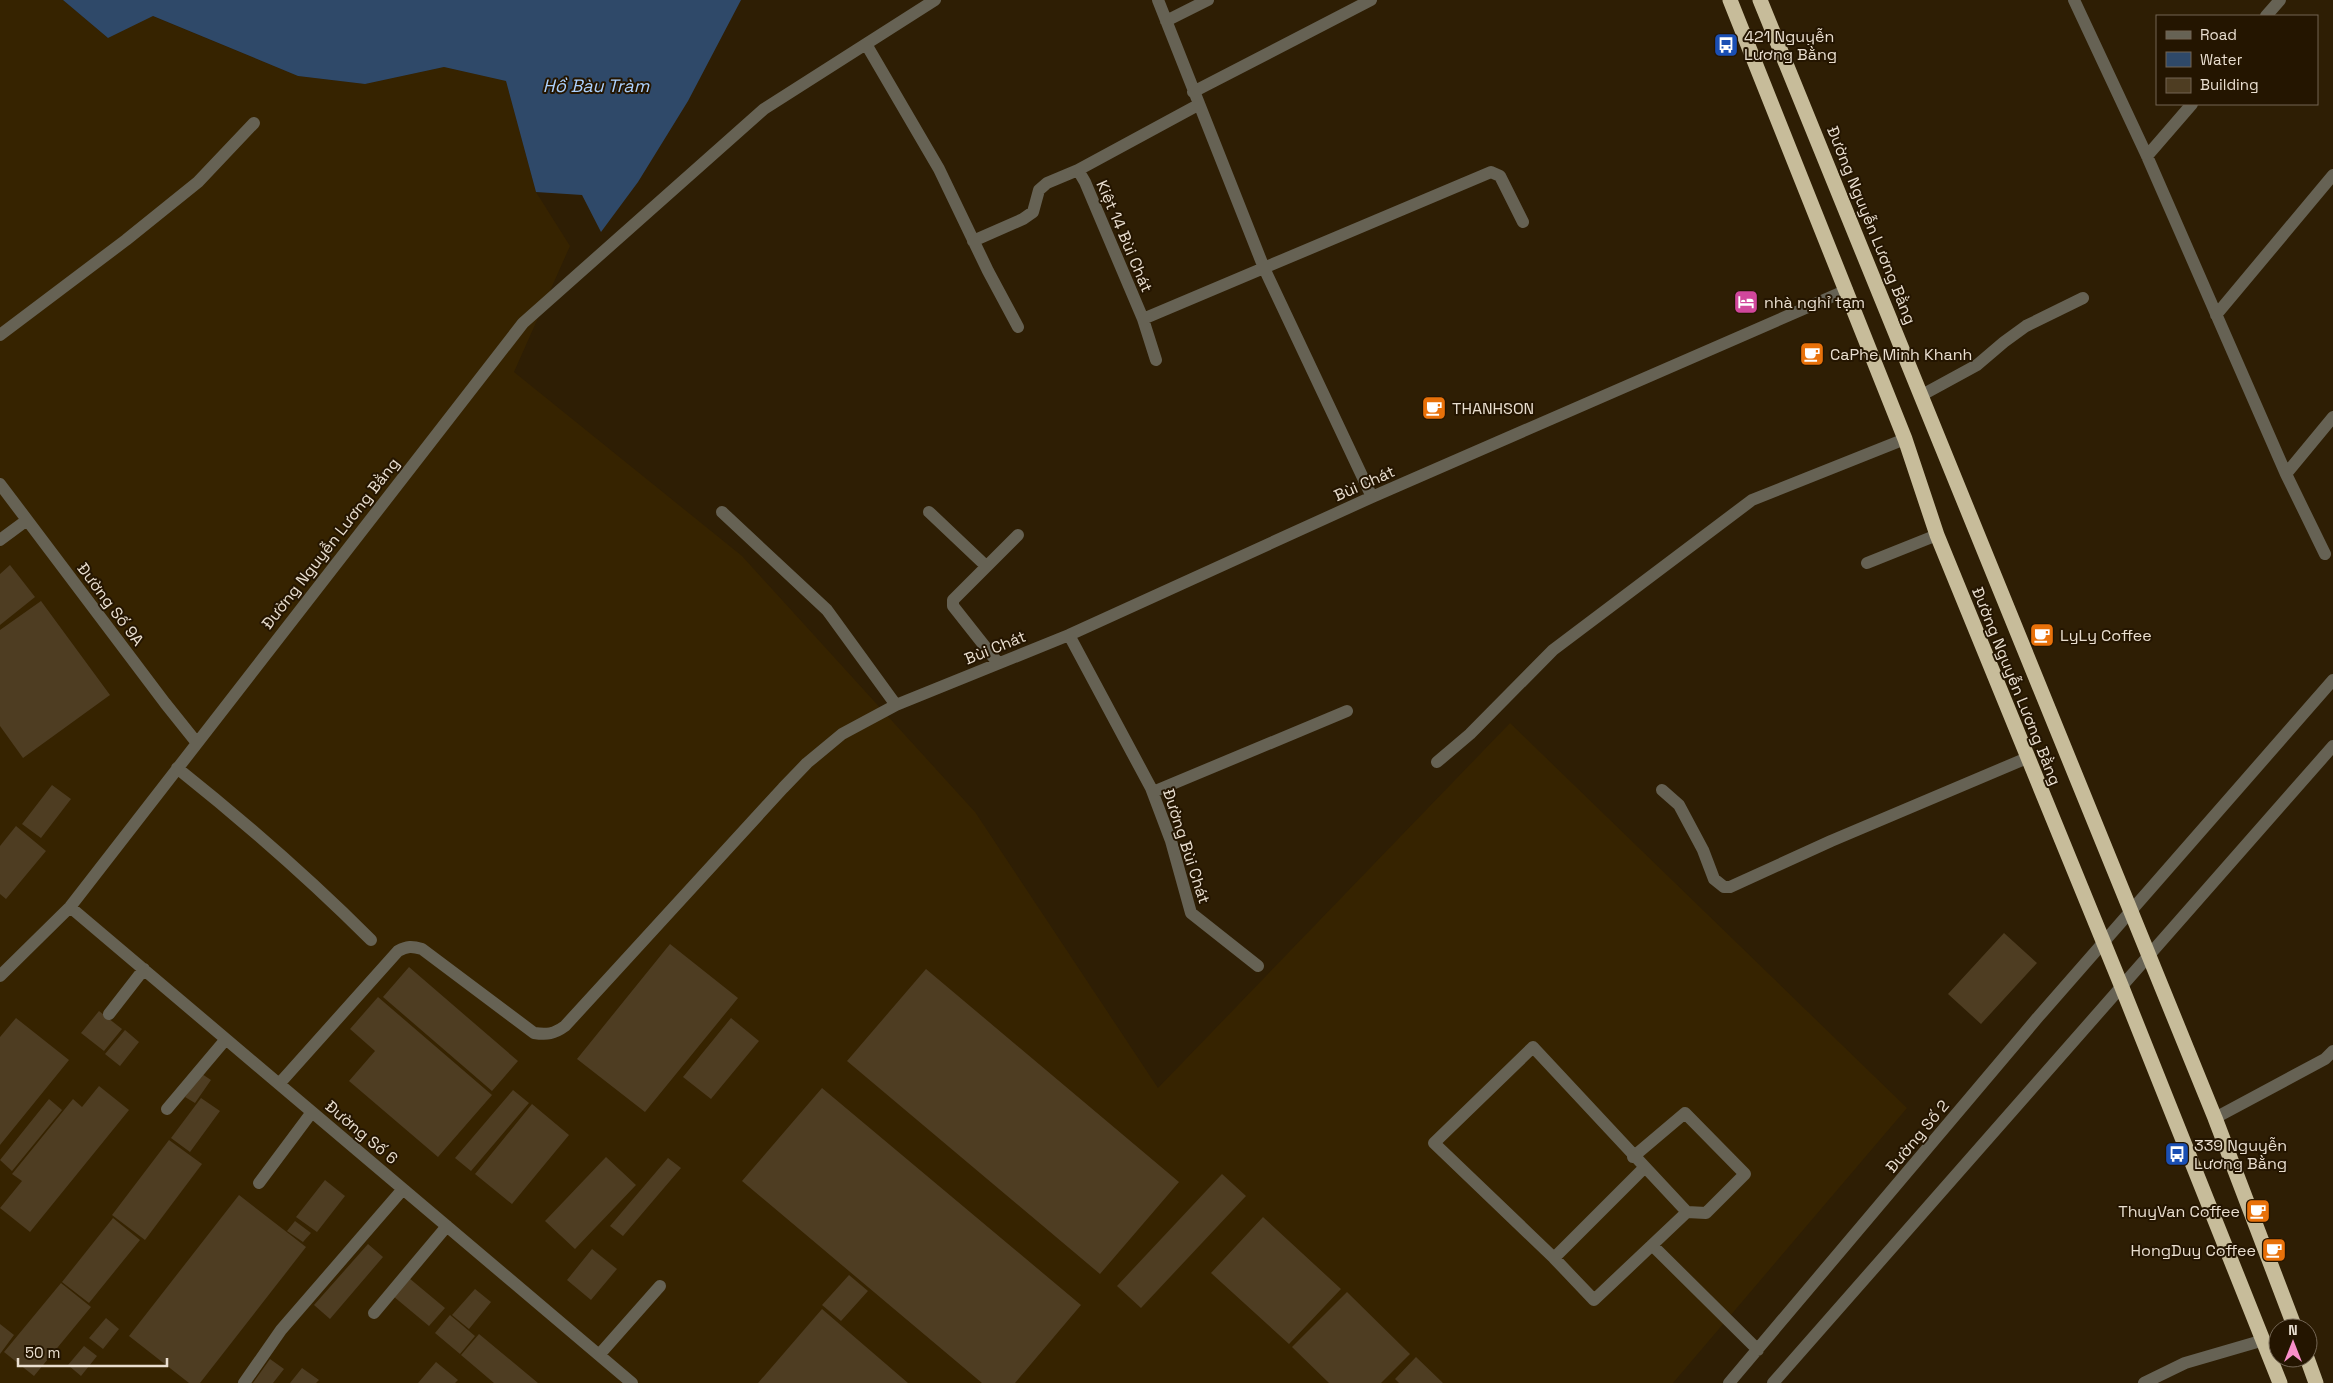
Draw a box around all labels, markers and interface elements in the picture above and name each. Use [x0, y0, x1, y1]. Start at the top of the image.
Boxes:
legend [2156, 15, 2318, 105]
text: Road [2200, 25, 2237, 44]
place label: 421 Nguyễn Lương Bằng [1744, 26, 1837, 65]
bus stop icon: 421 Nguyễn Lương Bằng [1713, 32, 1739, 58]
text: Water [2200, 50, 2243, 69]
water label: Hồ Bàu Tràm [543, 74, 650, 97]
text: Building [2200, 75, 2259, 94]
street label: Đường Nguyễn Lương Bằng [1822, 123, 1921, 327]
street label: Kiệt 14 Bùi Chát [1091, 177, 1158, 295]
hotel icon: nhà nghỉ tạm [1733, 289, 1759, 315]
place label: nhà nghỉ tạm [1764, 292, 1865, 313]
cafe icon: CaPhe Minh Khanh [1799, 341, 1825, 367]
place label: CaPhe Minh Khanh [1830, 344, 1972, 365]
cafe icon: THANHSON [1421, 395, 1447, 421]
place label: THANHSON [1452, 398, 1534, 419]
street label: Đường Nguyễn Lương Bằng [257, 453, 404, 633]
street label: Bùi Chát [1330, 461, 1398, 506]
street label: Đường Số 9A [73, 559, 149, 650]
street label: Đường Nguyễn Lương Bằng [1967, 584, 2066, 788]
cafe icon: LyLy Coffee [2029, 622, 2055, 648]
place label: LyLy Coffee [2060, 625, 2152, 646]
street label: Bùi Chát [961, 626, 1029, 669]
street label: Đường Bùi Chát [1158, 786, 1215, 906]
street label: Đường Số 6 [321, 1096, 402, 1169]
street label: Đường Số 2 [1881, 1096, 1954, 1177]
place label: 339 Nguyễn Lương Bằng [2194, 1135, 2287, 1174]
bus stop icon: 339 Nguyễn Lương Bằng [2164, 1141, 2190, 1167]
cafe icon: ThuyVan Coffee [2245, 1198, 2271, 1224]
place label: ThuyVan Coffee [2118, 1201, 2240, 1222]
cafe icon: HongDuy Coffee [2261, 1237, 2287, 1263]
place label: HongDuy Coffee [2131, 1240, 2256, 1261]
north arrow [2268, 1318, 2318, 1368]
text: N [2288, 1321, 2298, 1339]
scale bar [18, 1336, 166, 1368]
text: 50 m [25, 1343, 60, 1362]

